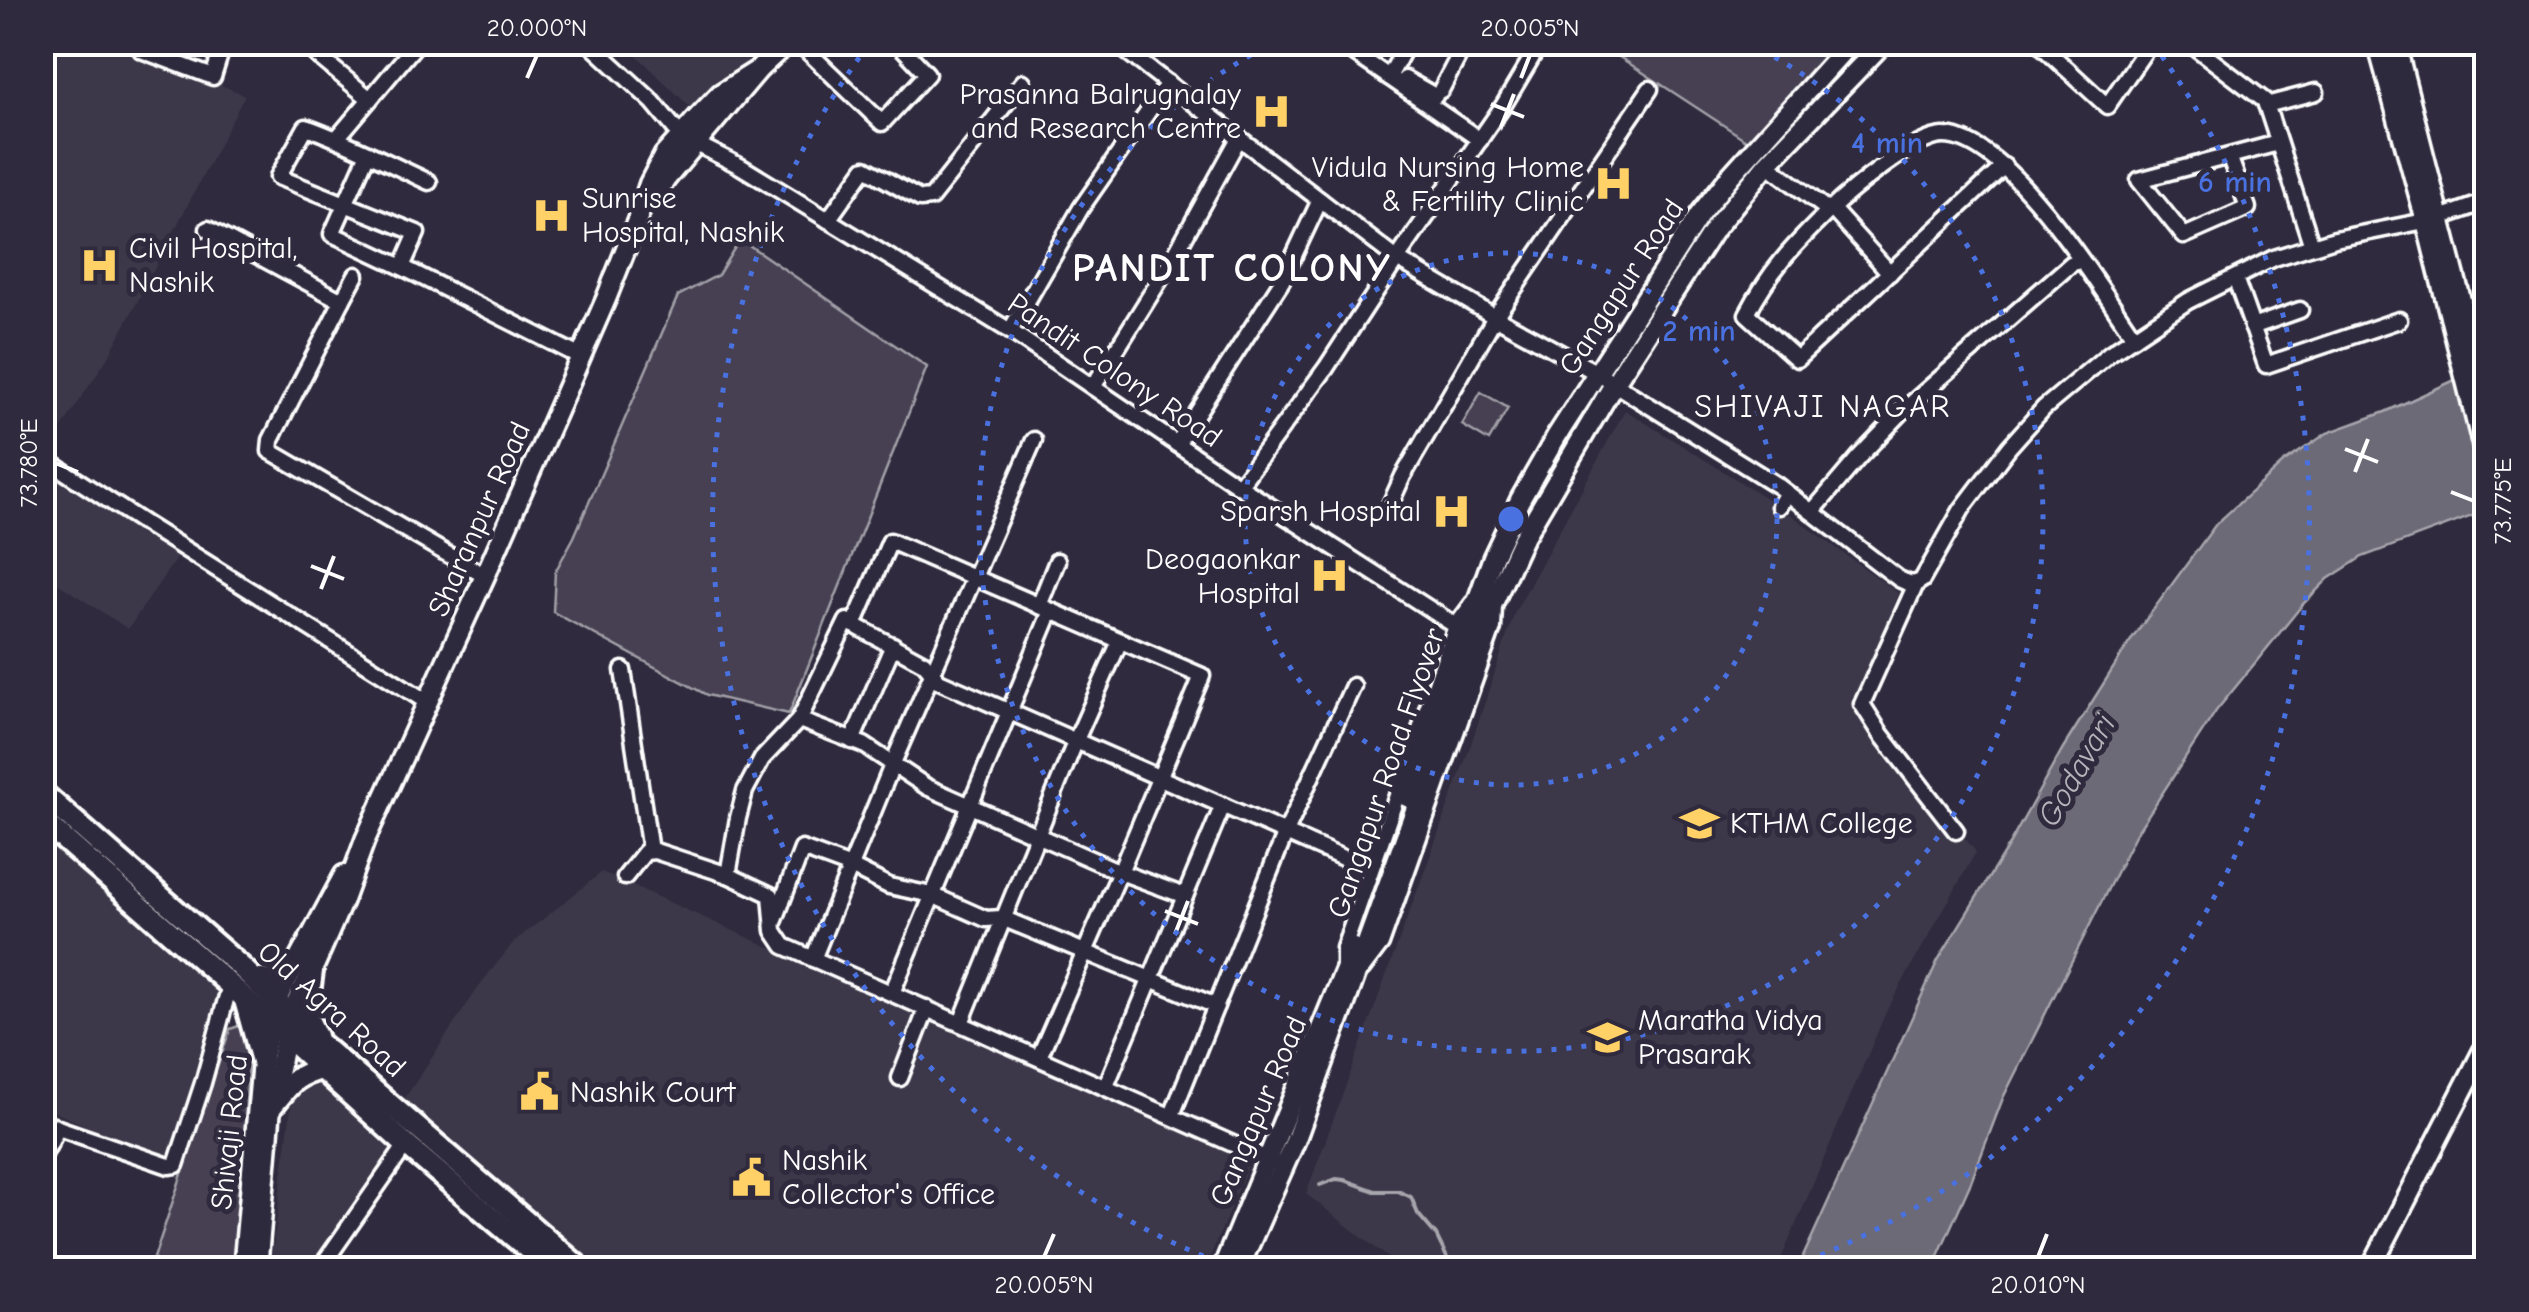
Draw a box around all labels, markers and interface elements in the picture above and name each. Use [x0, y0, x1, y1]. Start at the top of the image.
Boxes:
text: 20.000°N [487, 13, 587, 42]
text: 20.005°N [1481, 13, 1579, 42]
place label: Prasanna Balrugnalay and Research Centre [960, 77, 1242, 146]
hospital icon: Prasanna Balrugnalay and Research Centre [1250, 90, 1292, 132]
text: 4 min [1851, 126, 1923, 161]
place label: Vidula Nursing Home & Fertility Clinic [1312, 150, 1584, 219]
hospital icon: Vidula Nursing Home & Fertility Clinic [1593, 163, 1635, 205]
text: 6 min [2198, 165, 2272, 200]
place label: Sunrise Hospital, Nashik [582, 181, 785, 250]
street label: Gangapur Road [1551, 193, 1691, 382]
hospital icon: Sunrise Hospital, Nashik [531, 194, 573, 236]
place label: Civil Hospital, Nashik [129, 231, 297, 300]
hospital icon: Civil Hospital, Nashik [78, 244, 120, 286]
district label: PANDIT COLONY [1072, 245, 1392, 291]
street label: Pandit Colony Road [1001, 286, 1228, 455]
text: 2 min [1662, 314, 1736, 349]
district label: SHIVAJI NAGAR [1694, 388, 1952, 425]
street label: Sharanpur Road [421, 416, 538, 622]
text: 73.780°E [14, 418, 43, 508]
text: 73.775°E [2488, 458, 2517, 544]
hospital icon: Sparsh Hospital [1430, 490, 1472, 532]
place label: Sparsh Hospital [1220, 494, 1421, 529]
centre of rings [1493, 501, 1529, 537]
place label: Deogaonkar Hospital [1145, 542, 1300, 611]
hospital icon: Deogaonkar Hospital [1309, 555, 1351, 597]
street label: Gangapur Road Flyover [1320, 624, 1453, 923]
water label: Godavari [2030, 707, 2124, 833]
school or university icon: KTHM College [1679, 802, 1721, 844]
place label: KTHM College [1730, 806, 1913, 841]
street label: Old Agra Road [251, 934, 413, 1085]
place label: Maratha Vidya Prasarak [1638, 1003, 1823, 1072]
street label: Gangapur Road [1203, 1011, 1314, 1211]
school or university icon: Maratha Vidya Prasarak [1587, 1016, 1629, 1058]
street label: Shivaji Road [204, 1053, 255, 1211]
public building icon: Nashik Court [519, 1071, 561, 1113]
place label: Nashik Court [570, 1075, 737, 1110]
place label: Nashik Collector's Office [782, 1143, 995, 1212]
public building icon: Nashik Collector's Office [731, 1156, 773, 1198]
text: 20.005°N [995, 1270, 1093, 1299]
text: 20.010°N [1990, 1270, 2086, 1299]

